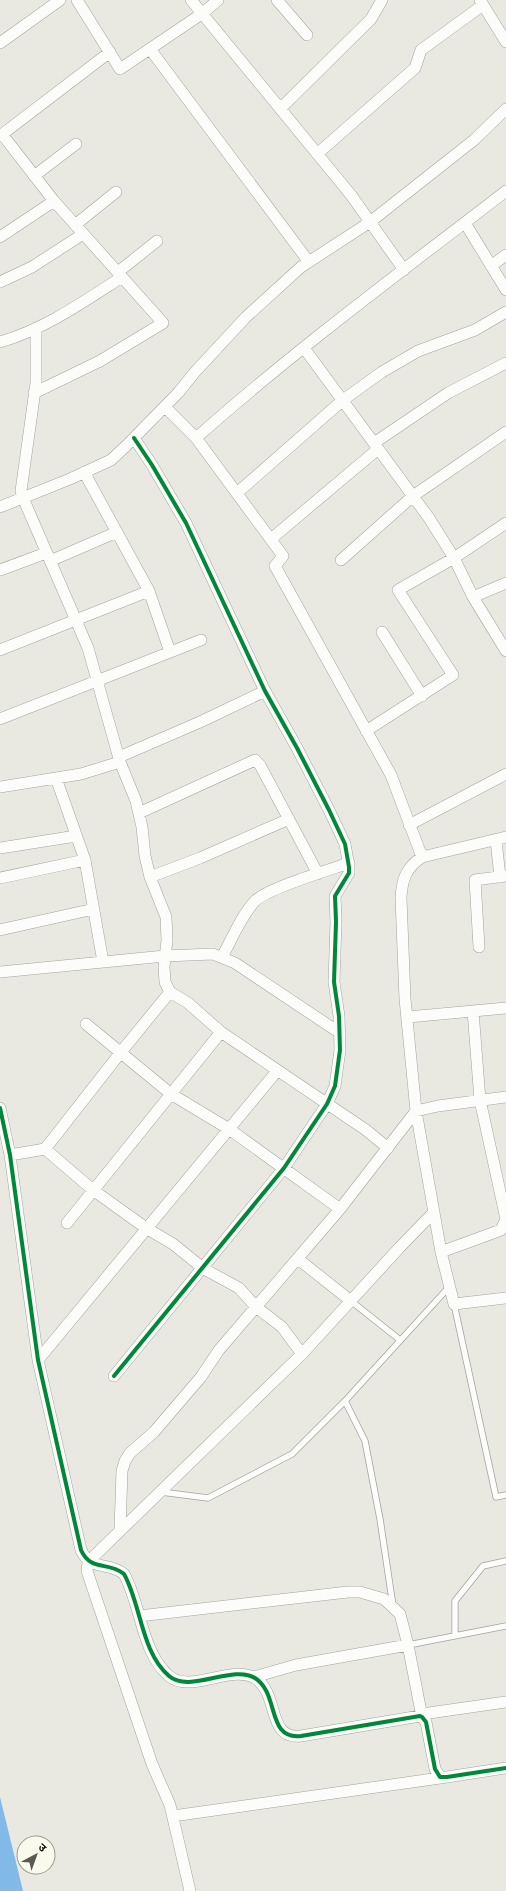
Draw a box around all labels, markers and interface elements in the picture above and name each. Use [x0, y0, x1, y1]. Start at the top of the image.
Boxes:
north arrow [16, 1835, 56, 1875]
text: उ [36, 1841, 49, 1855]

